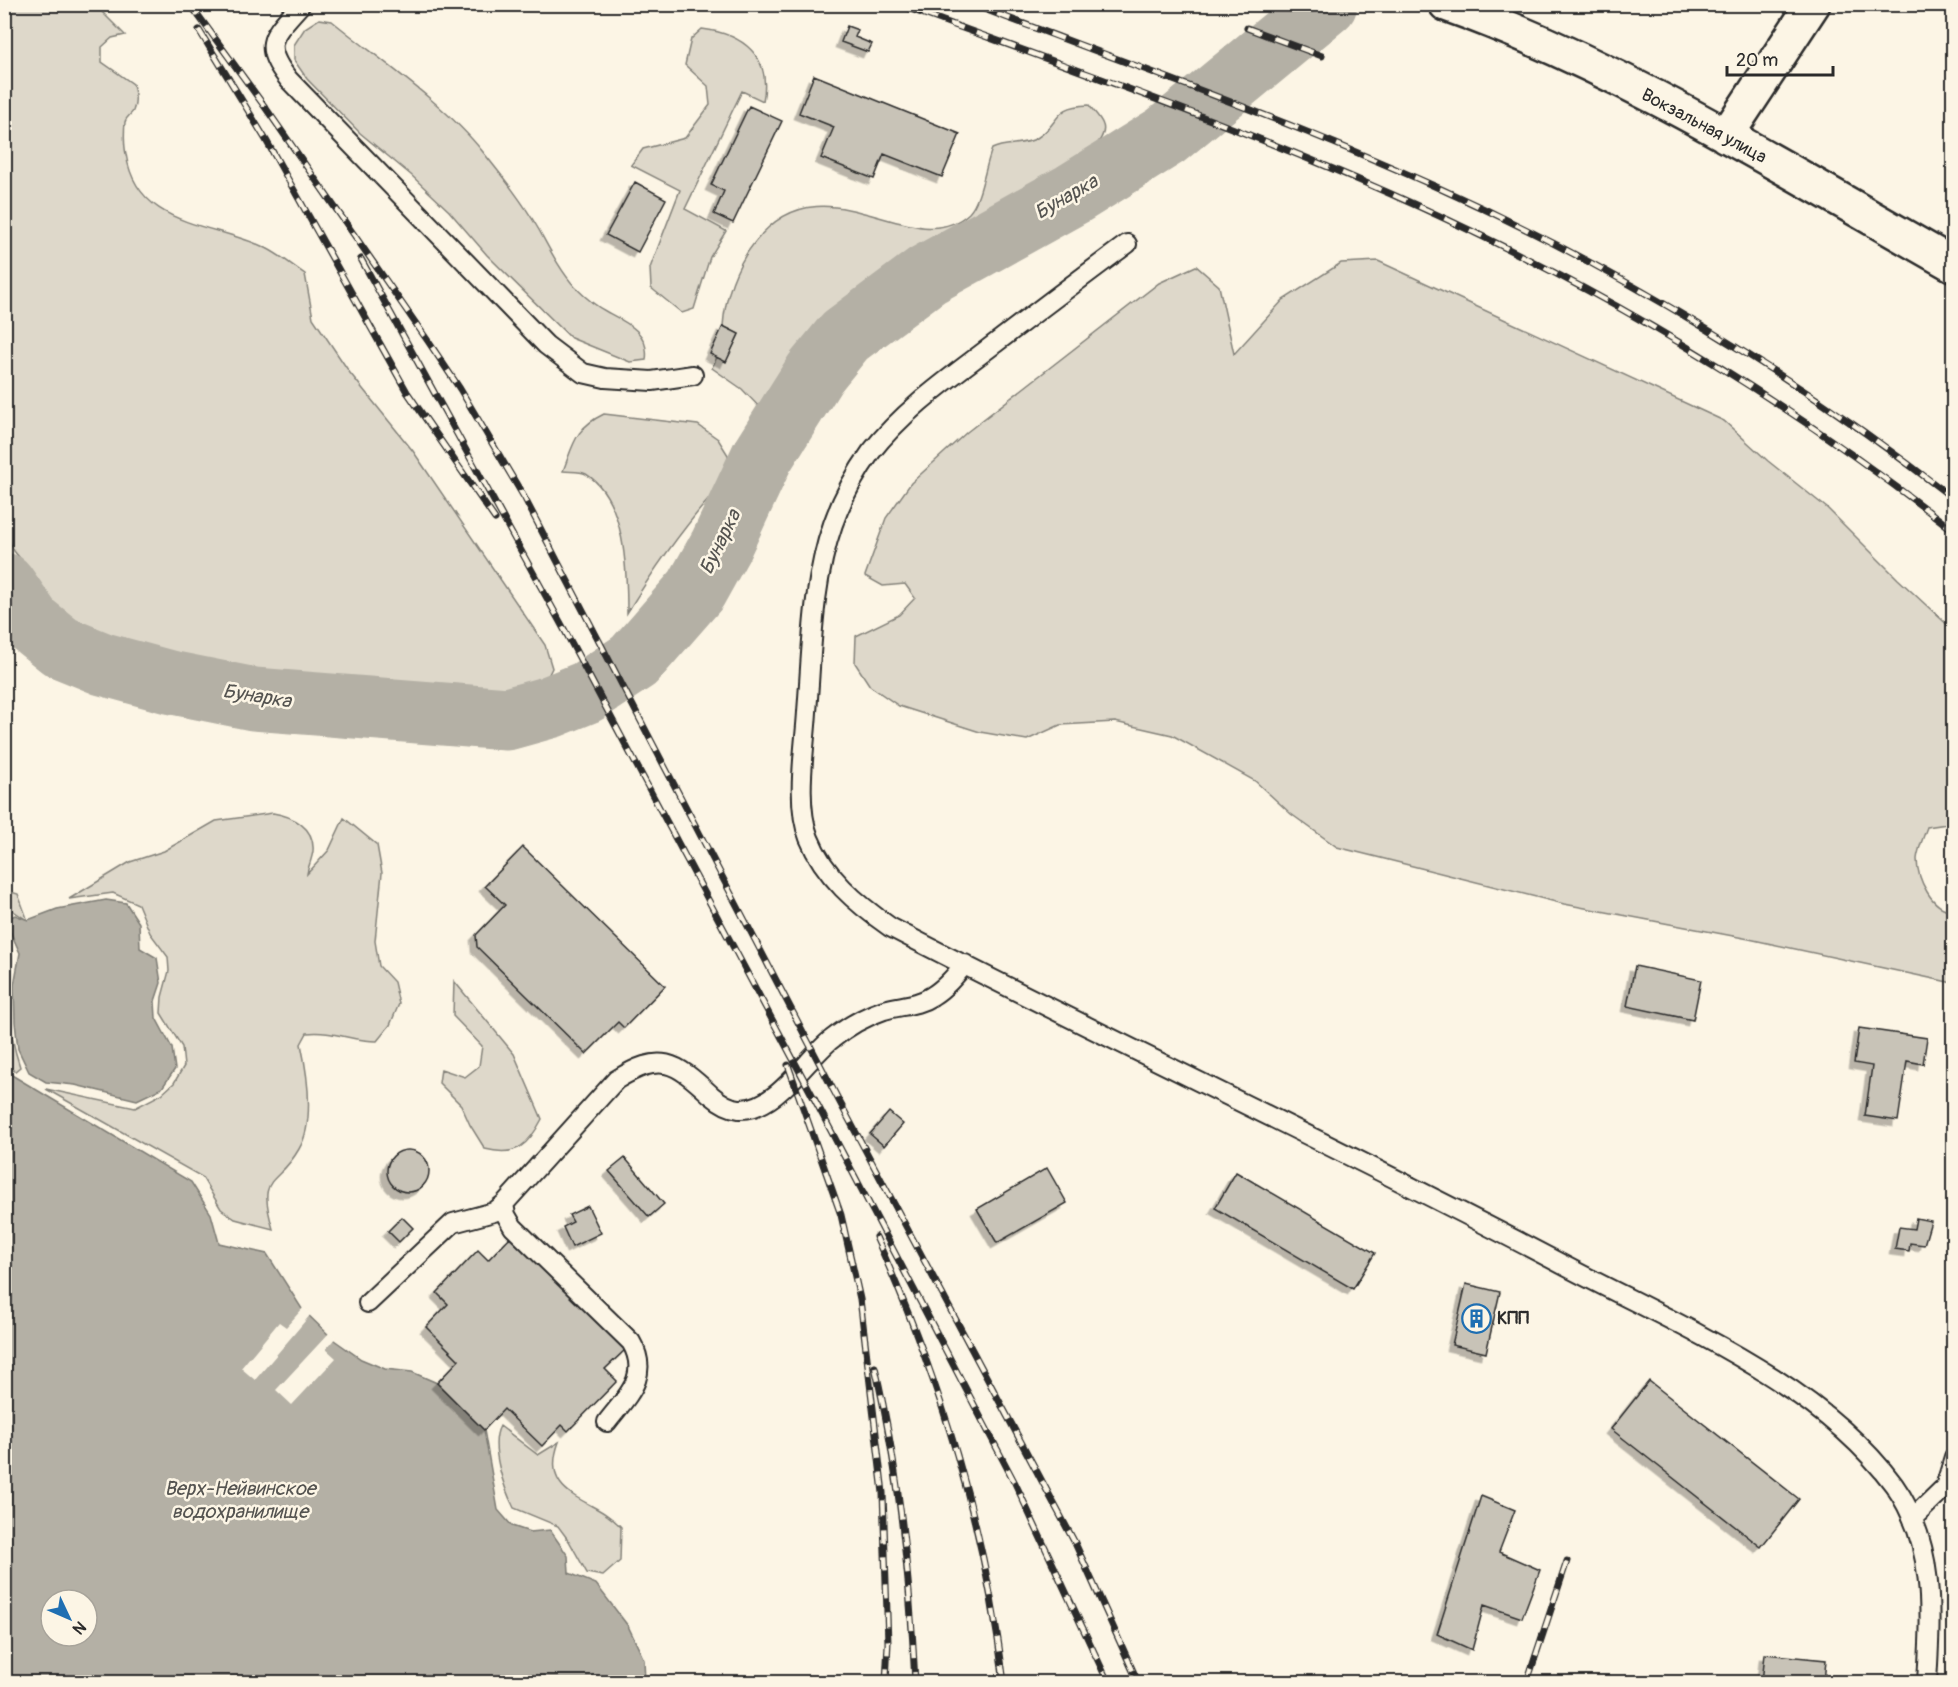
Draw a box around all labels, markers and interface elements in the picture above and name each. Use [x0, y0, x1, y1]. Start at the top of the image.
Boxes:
scale bar [1727, 39, 1834, 77]
text: 20 m [1736, 49, 1778, 72]
street label: Вокзальная улица [1637, 83, 1771, 169]
water label: Бунарка [1030, 168, 1104, 225]
water label: Бунарка [694, 504, 747, 578]
water label: Бунарка [221, 678, 295, 714]
building icon: КПП [1460, 1302, 1492, 1334]
place label: КПП [1497, 1307, 1529, 1330]
water label: Верх-Нейвинское водохранилище [164, 1476, 318, 1524]
north arrow [39, 1588, 99, 1648]
text: N [68, 1617, 90, 1639]

